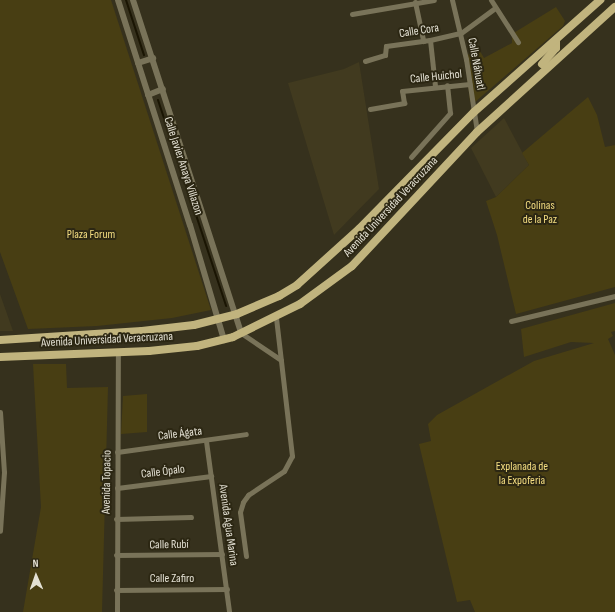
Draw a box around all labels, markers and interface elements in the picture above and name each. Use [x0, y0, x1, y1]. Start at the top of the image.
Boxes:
street label: Calle Cora [398, 21, 440, 41]
street label: Calle Náhuatl [464, 37, 488, 91]
street label: Calle Huichol [409, 67, 463, 87]
street label: Calle Javier Anaya Villazon [160, 115, 206, 217]
street label: Avenida Universidad Veracruzana [341, 154, 441, 260]
park label: Colinas de la Paz [523, 199, 557, 227]
park label: Plaza Forum [67, 228, 115, 242]
street label: Avenida Universidad Veracruzana [41, 329, 173, 351]
street label: Calle Ágata [157, 424, 203, 444]
street label: Avenida Topacio [99, 450, 115, 514]
park label: Explanada de la Expoferia [496, 460, 548, 488]
street label: Calle Ópalo [140, 462, 186, 482]
street label: Avenida Agua Marina [215, 483, 241, 567]
street label: Calle Rubí [149, 537, 189, 553]
north arrow [16, 556, 56, 596]
text: N [32, 557, 39, 570]
street label: Calle Zafiro [150, 572, 194, 586]

